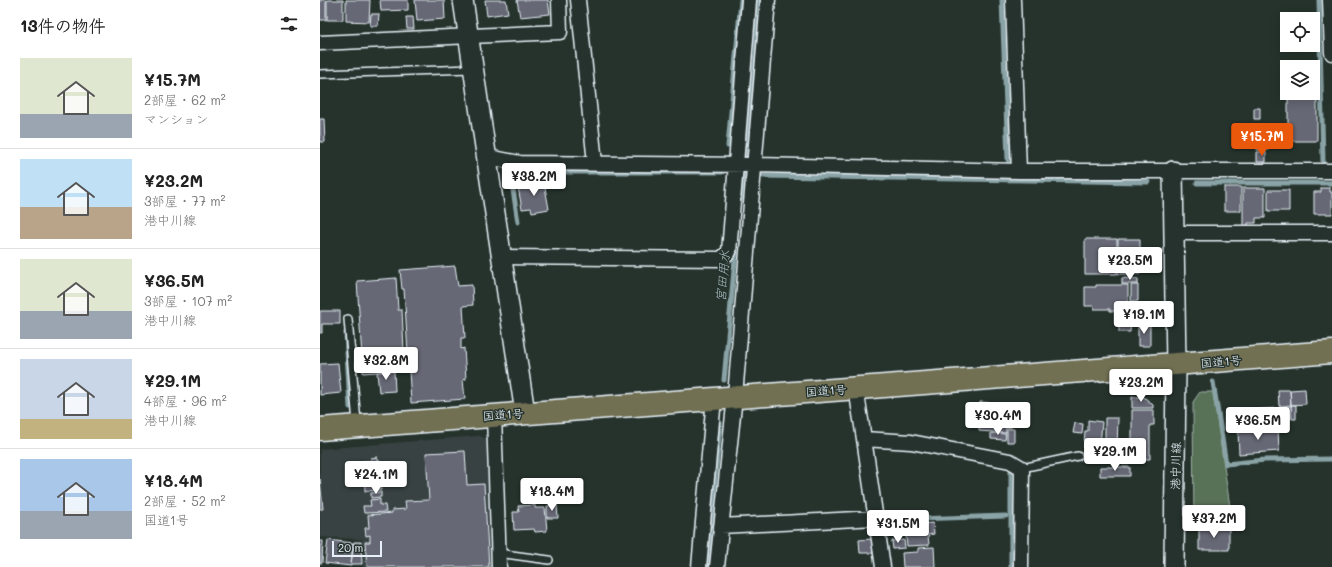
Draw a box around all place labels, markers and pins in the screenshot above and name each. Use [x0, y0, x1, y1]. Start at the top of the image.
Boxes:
pin: ¥15.7M [1229, 123, 1295, 157]
pin: ¥38.2M [501, 163, 567, 197]
pin: ¥23.5M [1097, 247, 1163, 281]
pin: ¥19.1M [1111, 301, 1177, 335]
pin: ¥32.8M [353, 347, 419, 381]
pin: ¥23.2M [1108, 369, 1174, 403]
pin: ¥30.4M [965, 402, 1031, 436]
pin: ¥36.5M [1225, 407, 1291, 441]
pin: ¥29.1M [1082, 438, 1148, 472]
pin: ¥24.1M [343, 461, 409, 495]
pin: ¥18.4M [519, 478, 585, 512]
pin: ¥37.2M [1181, 505, 1247, 539]
pin: ¥31.5M [865, 510, 931, 544]

